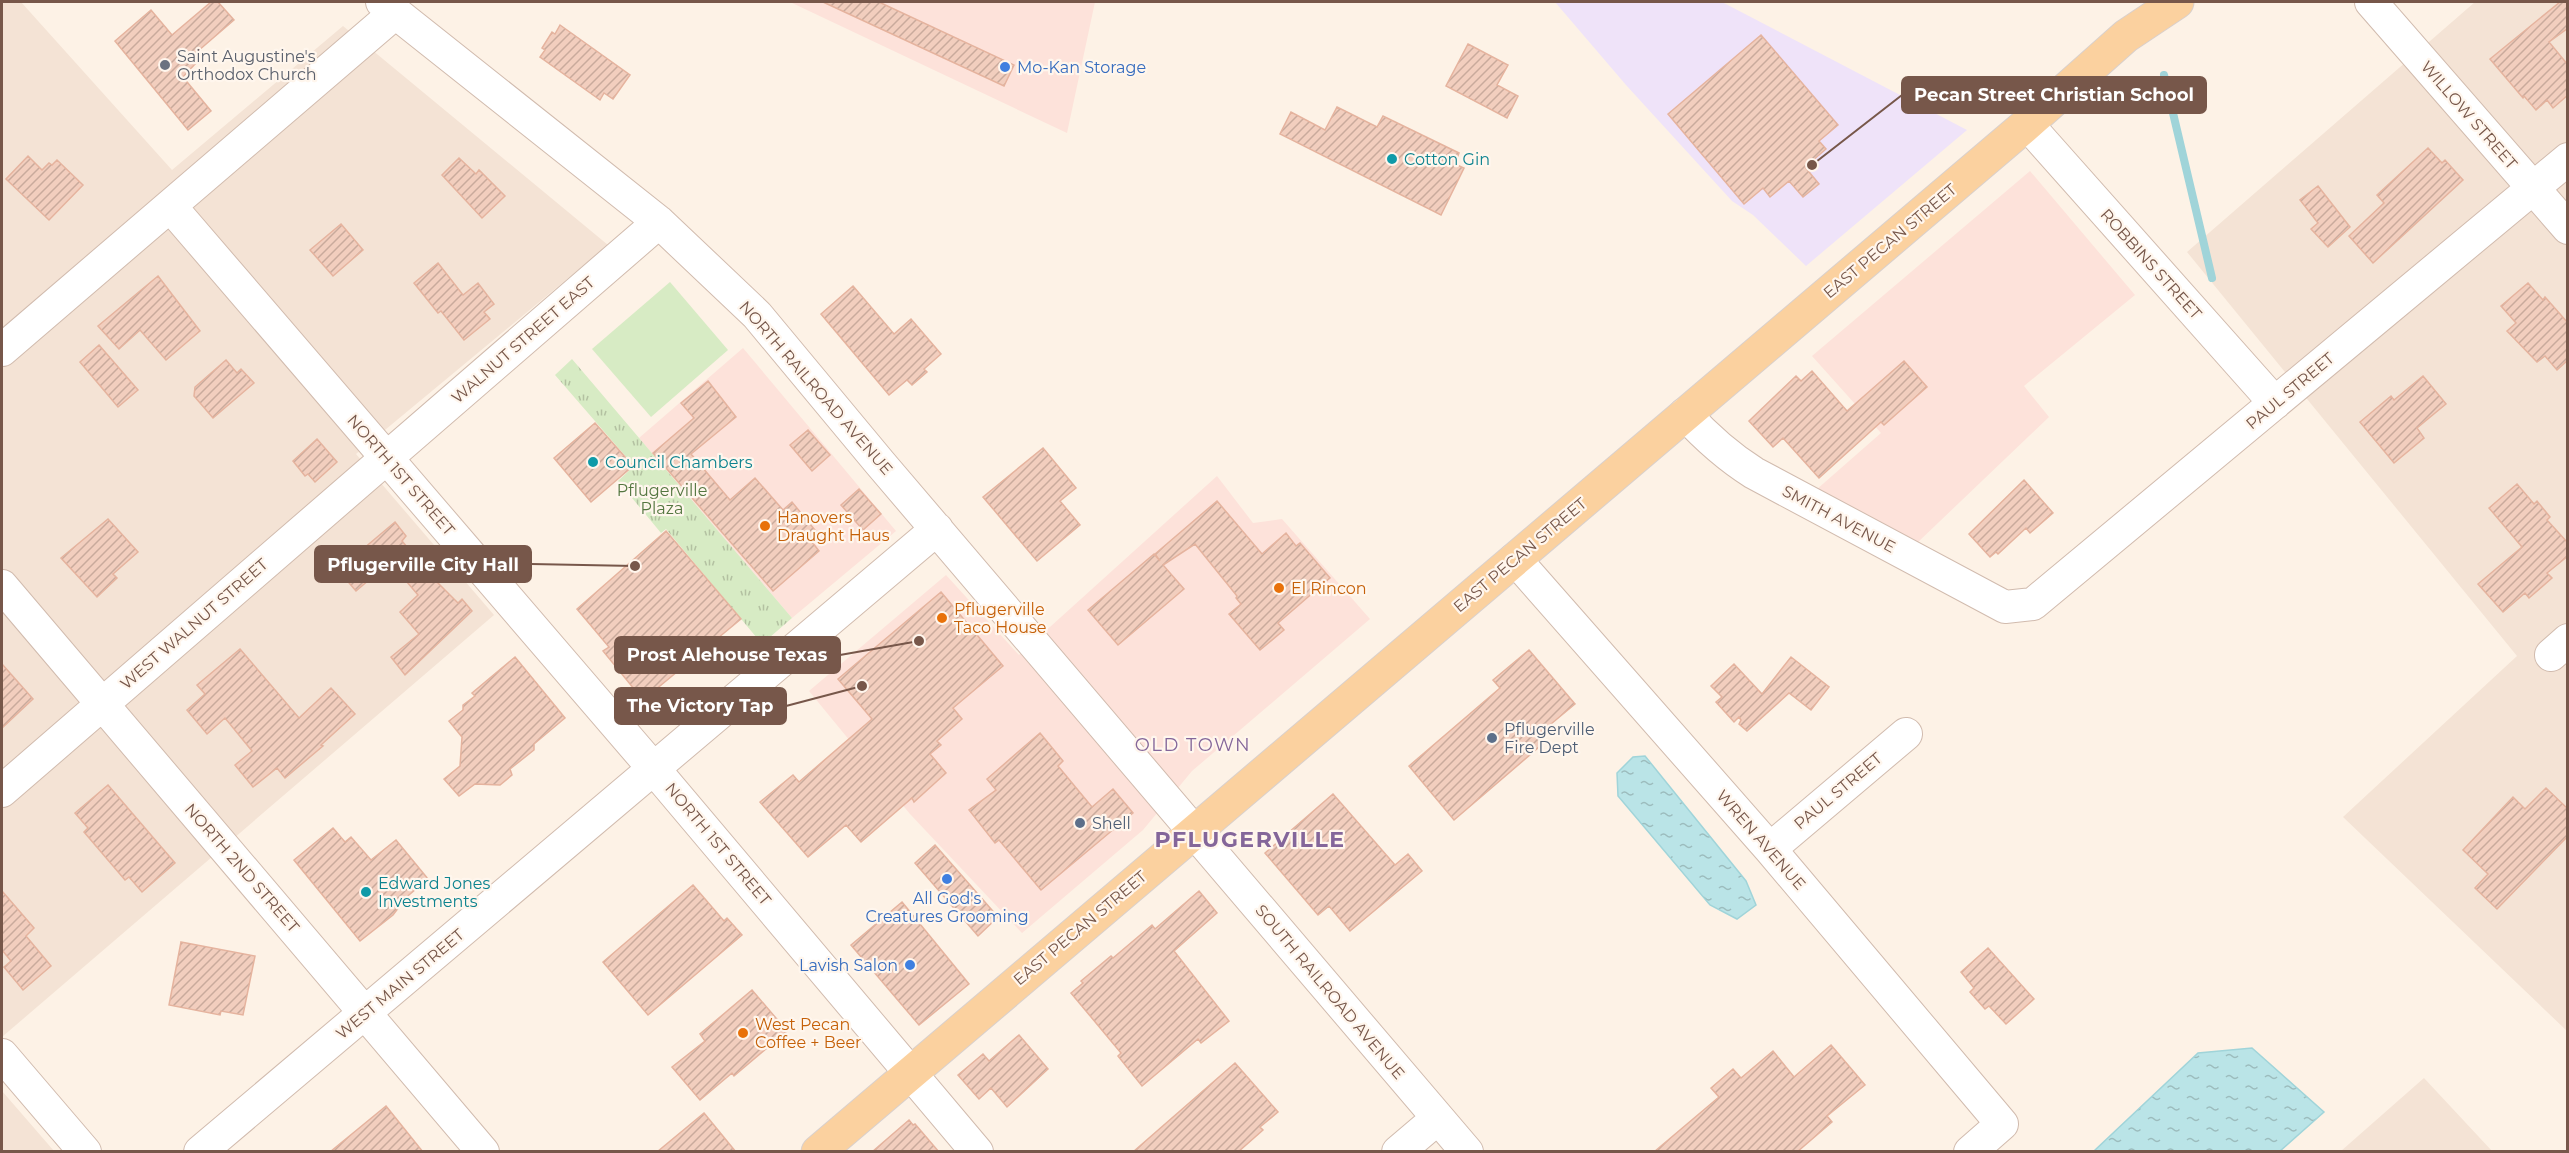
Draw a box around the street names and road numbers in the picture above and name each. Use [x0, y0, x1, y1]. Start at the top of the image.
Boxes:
street label: WILLOW STREET [2417, 57, 2522, 174]
street label: EAST PECAN STREET [1820, 179, 1961, 302]
street label: ROBBINS STREET [2096, 205, 2206, 324]
street label: WALNUT STREET EAST [448, 272, 599, 407]
street label: NORTH RAILROAD AVENUE [735, 297, 897, 479]
street label: PAUL STREET [2242, 348, 2339, 433]
street label: NORTH 1ST STREET [343, 411, 459, 540]
street label: SMITH AVENUE [1779, 481, 1899, 557]
street label: EAST PECAN STREET [1450, 493, 1591, 616]
street label: WEST WALNUT STREET [116, 554, 272, 693]
street label: PAUL STREET [1790, 748, 1887, 833]
street label: NORTH 1ST STREET [661, 779, 775, 910]
street label: WREN AVENUE [1713, 786, 1809, 894]
street label: NORTH 2ND STREET [181, 800, 304, 937]
street label: EAST PECAN STREET [1010, 866, 1151, 989]
street label: SOUTH RAILROAD AVENUE [1251, 901, 1409, 1083]
street label: WEST MAIN STREET [332, 924, 468, 1043]

